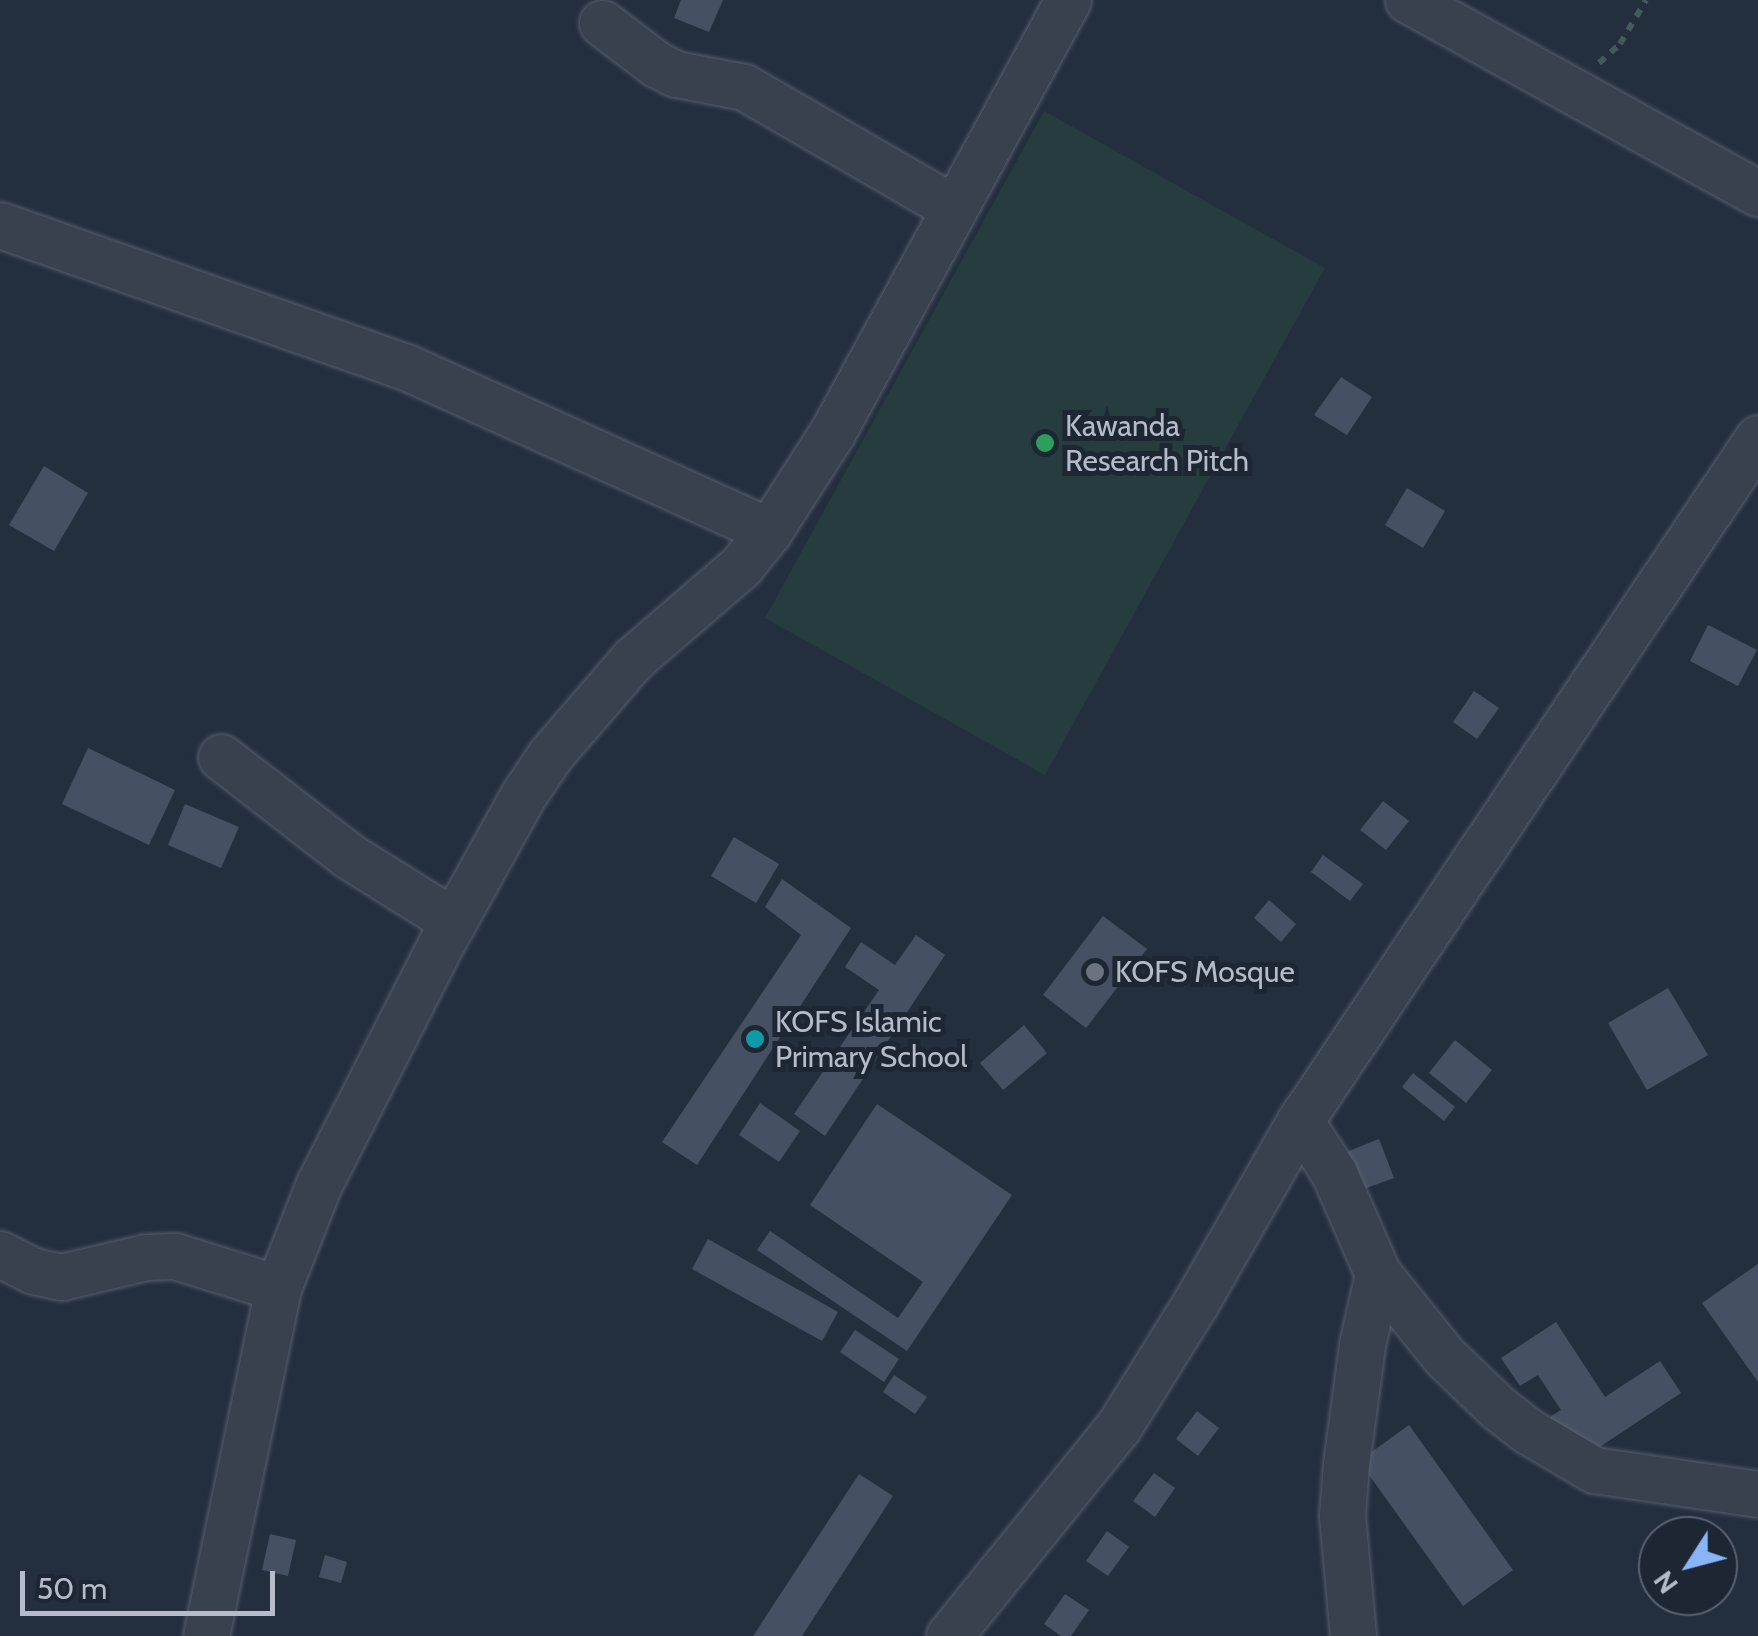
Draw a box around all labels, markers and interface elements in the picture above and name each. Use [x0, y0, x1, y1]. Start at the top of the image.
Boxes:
place label: Kawanda Research Pitch [1065, 408, 1249, 478]
marker: Kawanda Research Pitch [1034, 432, 1056, 454]
place label: KOFS Mosque [1115, 954, 1295, 990]
marker: KOFS Mosque [1084, 961, 1106, 983]
place label: KOFS Islamic Primary School [775, 1004, 967, 1074]
marker: KOFS Islamic Primary School [744, 1028, 766, 1050]
north arrow [1638, 1516, 1738, 1616]
scale bar [25, 1551, 280, 1613]
text: N [1646, 1564, 1685, 1600]
text: 50 m [37, 1570, 107, 1607]

